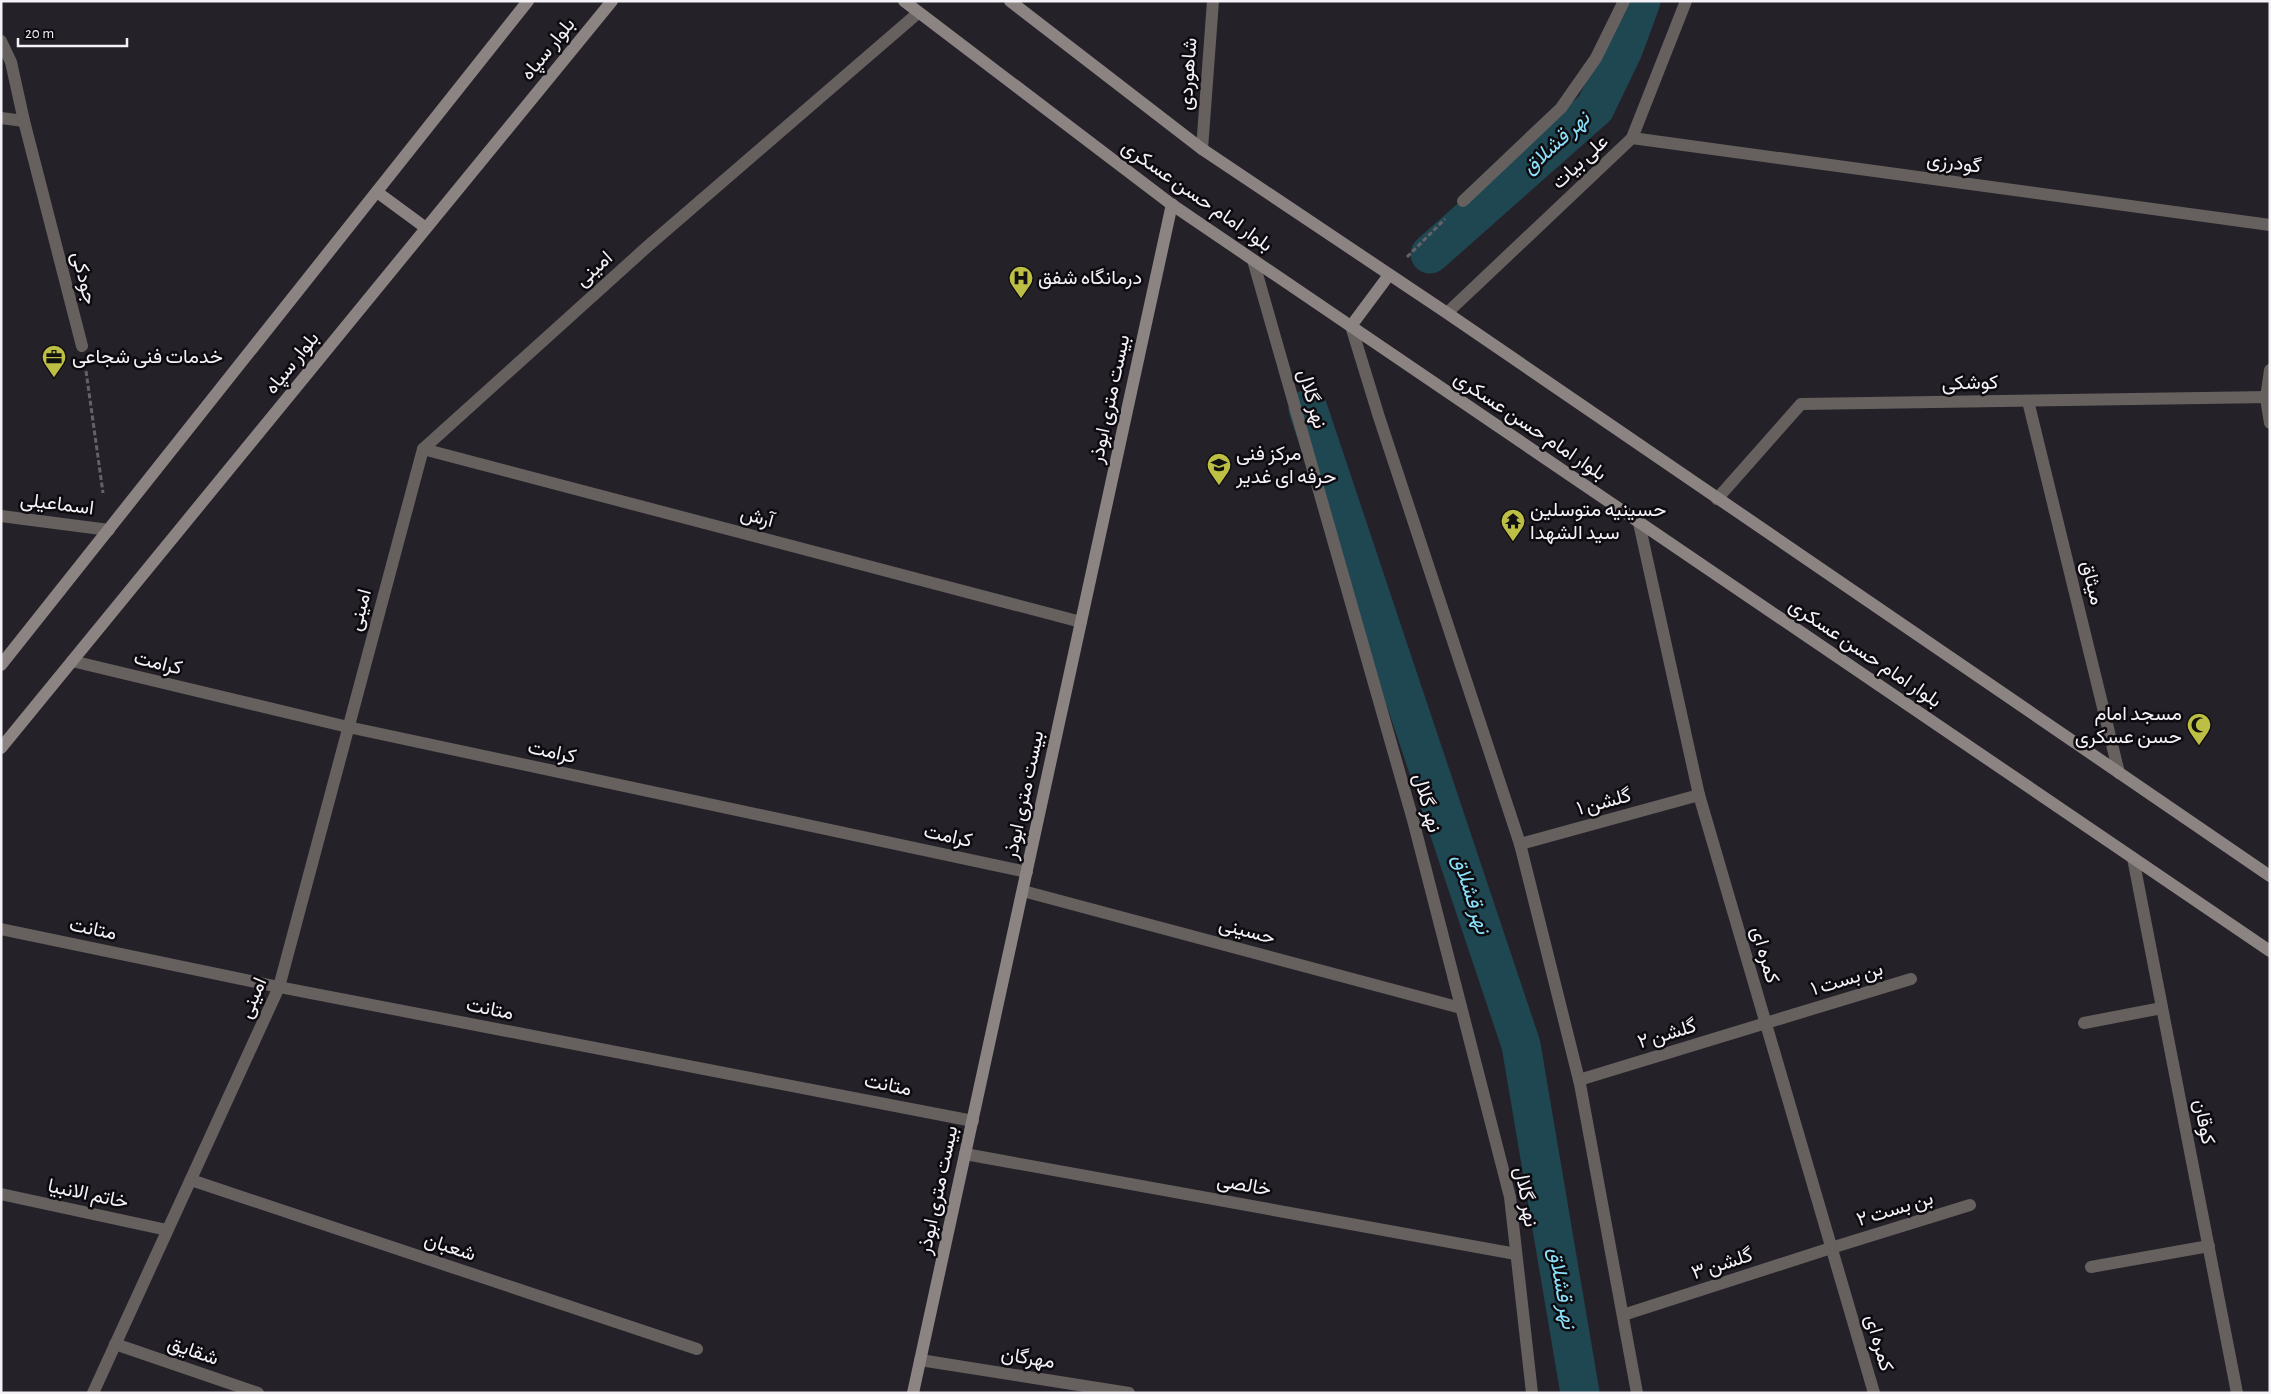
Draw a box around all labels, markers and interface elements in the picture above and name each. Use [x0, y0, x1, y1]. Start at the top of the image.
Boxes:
street label: بلوار سپاه [517, 14, 581, 86]
scale bar [18, 15, 126, 47]
text: 20 m [25, 26, 54, 41]
street label: شاهوردی [1175, 37, 1203, 111]
water label: نهر قشلاق [1518, 107, 1596, 180]
street label: علی بیات [1548, 131, 1613, 194]
street label: بلوار امام حسن عسکری [1117, 136, 1276, 257]
street label: گودرزی [1925, 149, 1983, 179]
street label: امینی [572, 247, 617, 291]
street label: جودکی [66, 250, 100, 307]
hospital icon: درمانگاه شفق [1008, 265, 1034, 299]
place label: درمانگاه شفق [1038, 268, 1142, 290]
street label: بلوار سپاه [261, 328, 325, 400]
street label: بیست متری ابوذر [1086, 333, 1135, 466]
office icon: خدمات فنی شجاعی [41, 344, 67, 378]
place label: خدمات فنی شجاعی [72, 347, 223, 368]
street label: نهر گلال [1292, 367, 1330, 431]
street label: بلوار امام حسن عسکری [1449, 368, 1610, 486]
street label: کوشکی [1941, 373, 1999, 395]
place label: مرکز فنی حرفه ای غدیر [1235, 444, 1336, 489]
school or university icon: مرکز فنی حرفه ای غدیر [1206, 452, 1232, 486]
street label: اسماعیلی [19, 490, 95, 519]
place label: حسینیه متوسلین سید الشهدا [1530, 500, 1666, 545]
street label: آرش [738, 502, 777, 533]
temple icon: حسینیه متوسلین سید الشهدا [1500, 508, 1526, 542]
street label: میثاق [2076, 559, 2107, 607]
street label: امینی [345, 587, 376, 633]
street label: بلوار امام حسن عسکری [1784, 595, 1945, 713]
street label: کرامت [131, 647, 184, 681]
place label: مسجد امام حسن عسکری [2075, 704, 2182, 749]
mosque icon: مسجد امام حسن عسکری [2186, 712, 2212, 746]
street label: بیست متری ابوذر [1000, 729, 1049, 862]
street label: کرامت [525, 737, 578, 769]
street label: نهر گلال [1408, 771, 1444, 835]
street label: گلشن ۱ [1575, 785, 1634, 820]
street label: کرامت [921, 821, 974, 853]
water label: نهر قشلاق [1446, 852, 1494, 938]
street label: متانت [68, 914, 118, 944]
street label: حسینی [1216, 914, 1277, 949]
street label: کمره ای [1745, 924, 1783, 986]
street label: بن بست ۱ [1809, 959, 1886, 1000]
street label: امینی [236, 975, 271, 1022]
street label: متانت [465, 995, 515, 1023]
street label: گلشن ۲ [1635, 1016, 1699, 1053]
street label: متانت [863, 1071, 913, 1099]
street label: کوقان [2188, 1098, 2218, 1147]
street label: بیست متری ابوذر [914, 1124, 963, 1257]
street label: نهر گلال [1509, 1166, 1541, 1229]
street label: خالصی [1215, 1170, 1273, 1201]
street label: خاتم الانبیا [45, 1176, 130, 1214]
street label: بن بست ۲ [1854, 1188, 1936, 1231]
street label: شعبان [421, 1229, 478, 1266]
street label: گلشن ۳ [1689, 1245, 1755, 1284]
water label: نهر قشلاق [1543, 1246, 1580, 1332]
street label: کمره ای [1859, 1312, 1897, 1374]
street label: شقایق [165, 1333, 221, 1370]
street label: مهرگان [999, 1344, 1056, 1374]

